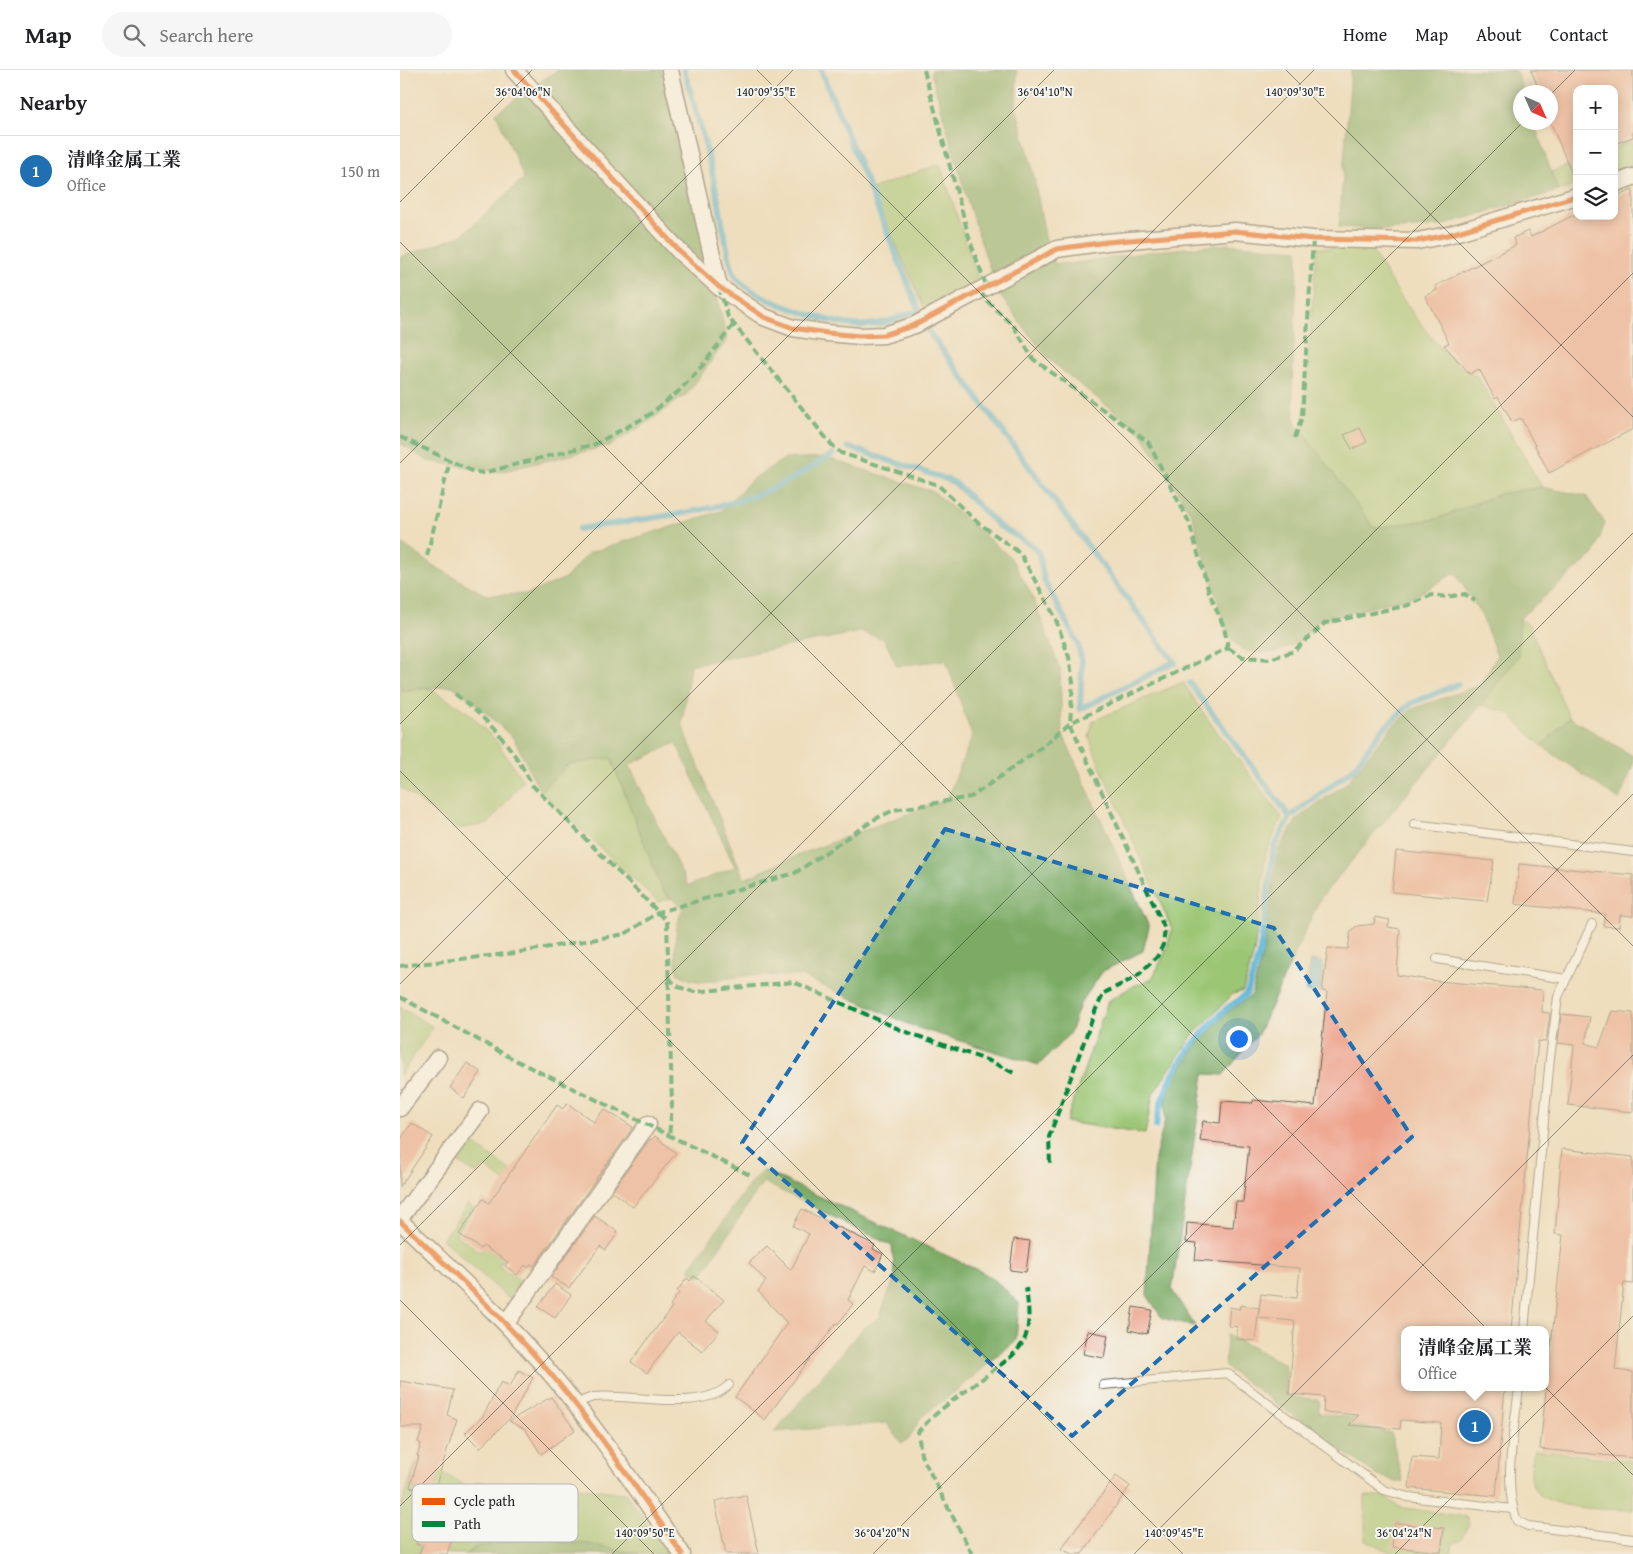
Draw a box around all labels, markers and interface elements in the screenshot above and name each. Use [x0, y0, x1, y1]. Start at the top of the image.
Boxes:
search box [102, 12, 452, 57]
text: Map [25, 17, 72, 52]
icon: search [120, 21, 148, 49]
text: Search here [160, 21, 253, 49]
text: Home [1343, 21, 1387, 48]
text: Map [1415, 21, 1448, 48]
text: About [1476, 21, 1522, 48]
text: Contact [1550, 21, 1608, 48]
text: 36°04'06"N [495, 83, 551, 100]
text: 140°09'35"E [736, 83, 796, 100]
text: 36°04'10"N [1017, 83, 1073, 100]
text: 140°09'30"E [1265, 83, 1325, 100]
north arrow [1513, 85, 1558, 130]
map controls [1573, 85, 1618, 220]
button: + [1573, 85, 1618, 130]
text: Nearby [20, 87, 87, 118]
button: − [1573, 130, 1618, 175]
text: 清峰金属工業 [67, 145, 181, 173]
text: 1 [32, 159, 40, 183]
text: 150 m [340, 159, 380, 183]
text: Office [67, 173, 106, 197]
button: layers [1573, 175, 1618, 220]
your location [1226, 1026, 1252, 1052]
popup [1401, 1326, 1549, 1391]
text: 清峰金属工業 [1418, 1333, 1532, 1361]
text: Office [1418, 1361, 1457, 1385]
pin: 1 [1459, 1407, 1491, 1445]
legend [412, 1484, 578, 1542]
text: Cycle path [454, 1491, 515, 1511]
text: Path [454, 1514, 481, 1534]
text: 140°09'50"E [615, 1524, 675, 1541]
text: 36°04'20"N [854, 1524, 910, 1541]
text: 140°09'45"E [1144, 1524, 1204, 1541]
text: 36°04'24"N [1376, 1524, 1432, 1541]

